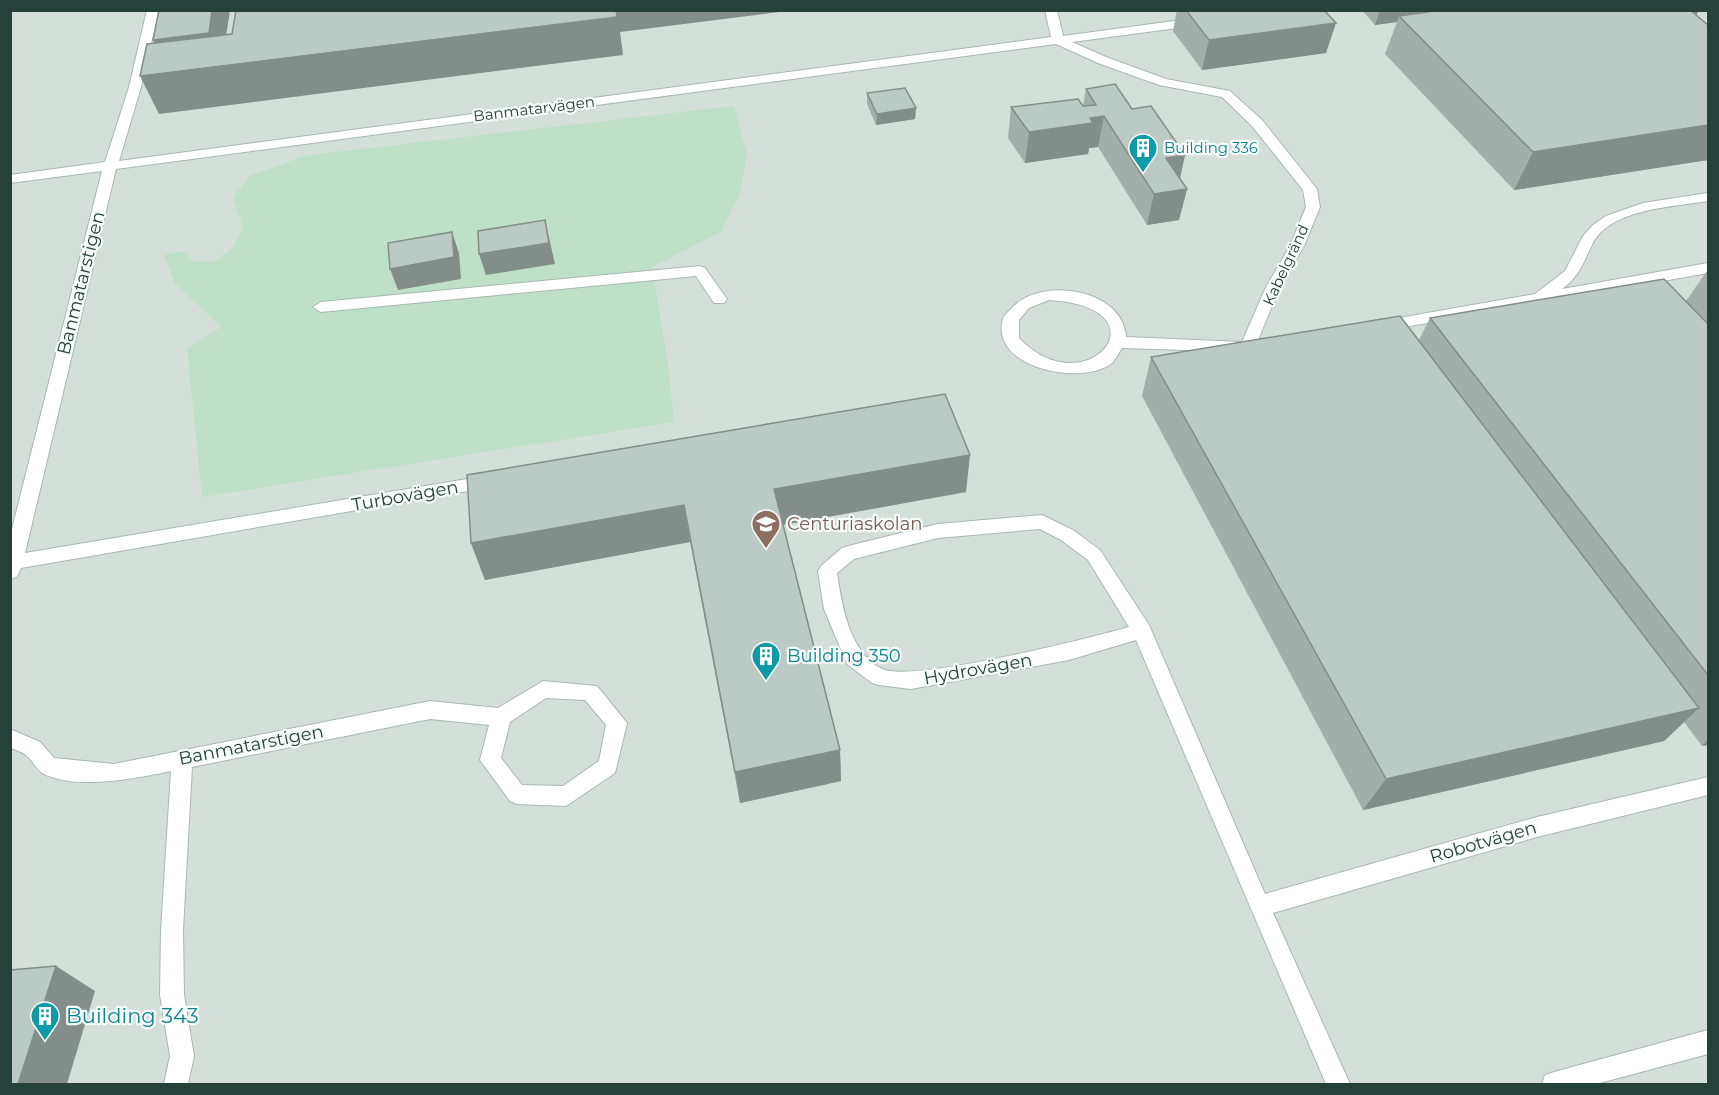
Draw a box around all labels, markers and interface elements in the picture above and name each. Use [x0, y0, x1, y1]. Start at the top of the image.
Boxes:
street label: Banmatarvägen [472, 92, 596, 125]
building icon: Building 336 [1127, 132, 1159, 174]
place label: Building 336 [1164, 138, 1258, 157]
street label: Banmatarstigen [53, 209, 109, 357]
street label: Kabelgränd [1258, 221, 1313, 308]
street label: Turbovägen [350, 476, 460, 516]
school or university icon: Centuriaskolan [750, 508, 782, 550]
place label: Centuriaskolan [787, 513, 922, 535]
building icon: Building 350 [750, 640, 782, 682]
place label: Building 350 [787, 645, 901, 667]
street label: Hydrovägen [922, 649, 1034, 689]
street label: Banmatarstigen [177, 720, 325, 770]
street label: Robotvägen [1427, 816, 1539, 868]
building icon: Building 343 [29, 1000, 61, 1042]
place label: Building 343 [66, 1003, 198, 1028]

